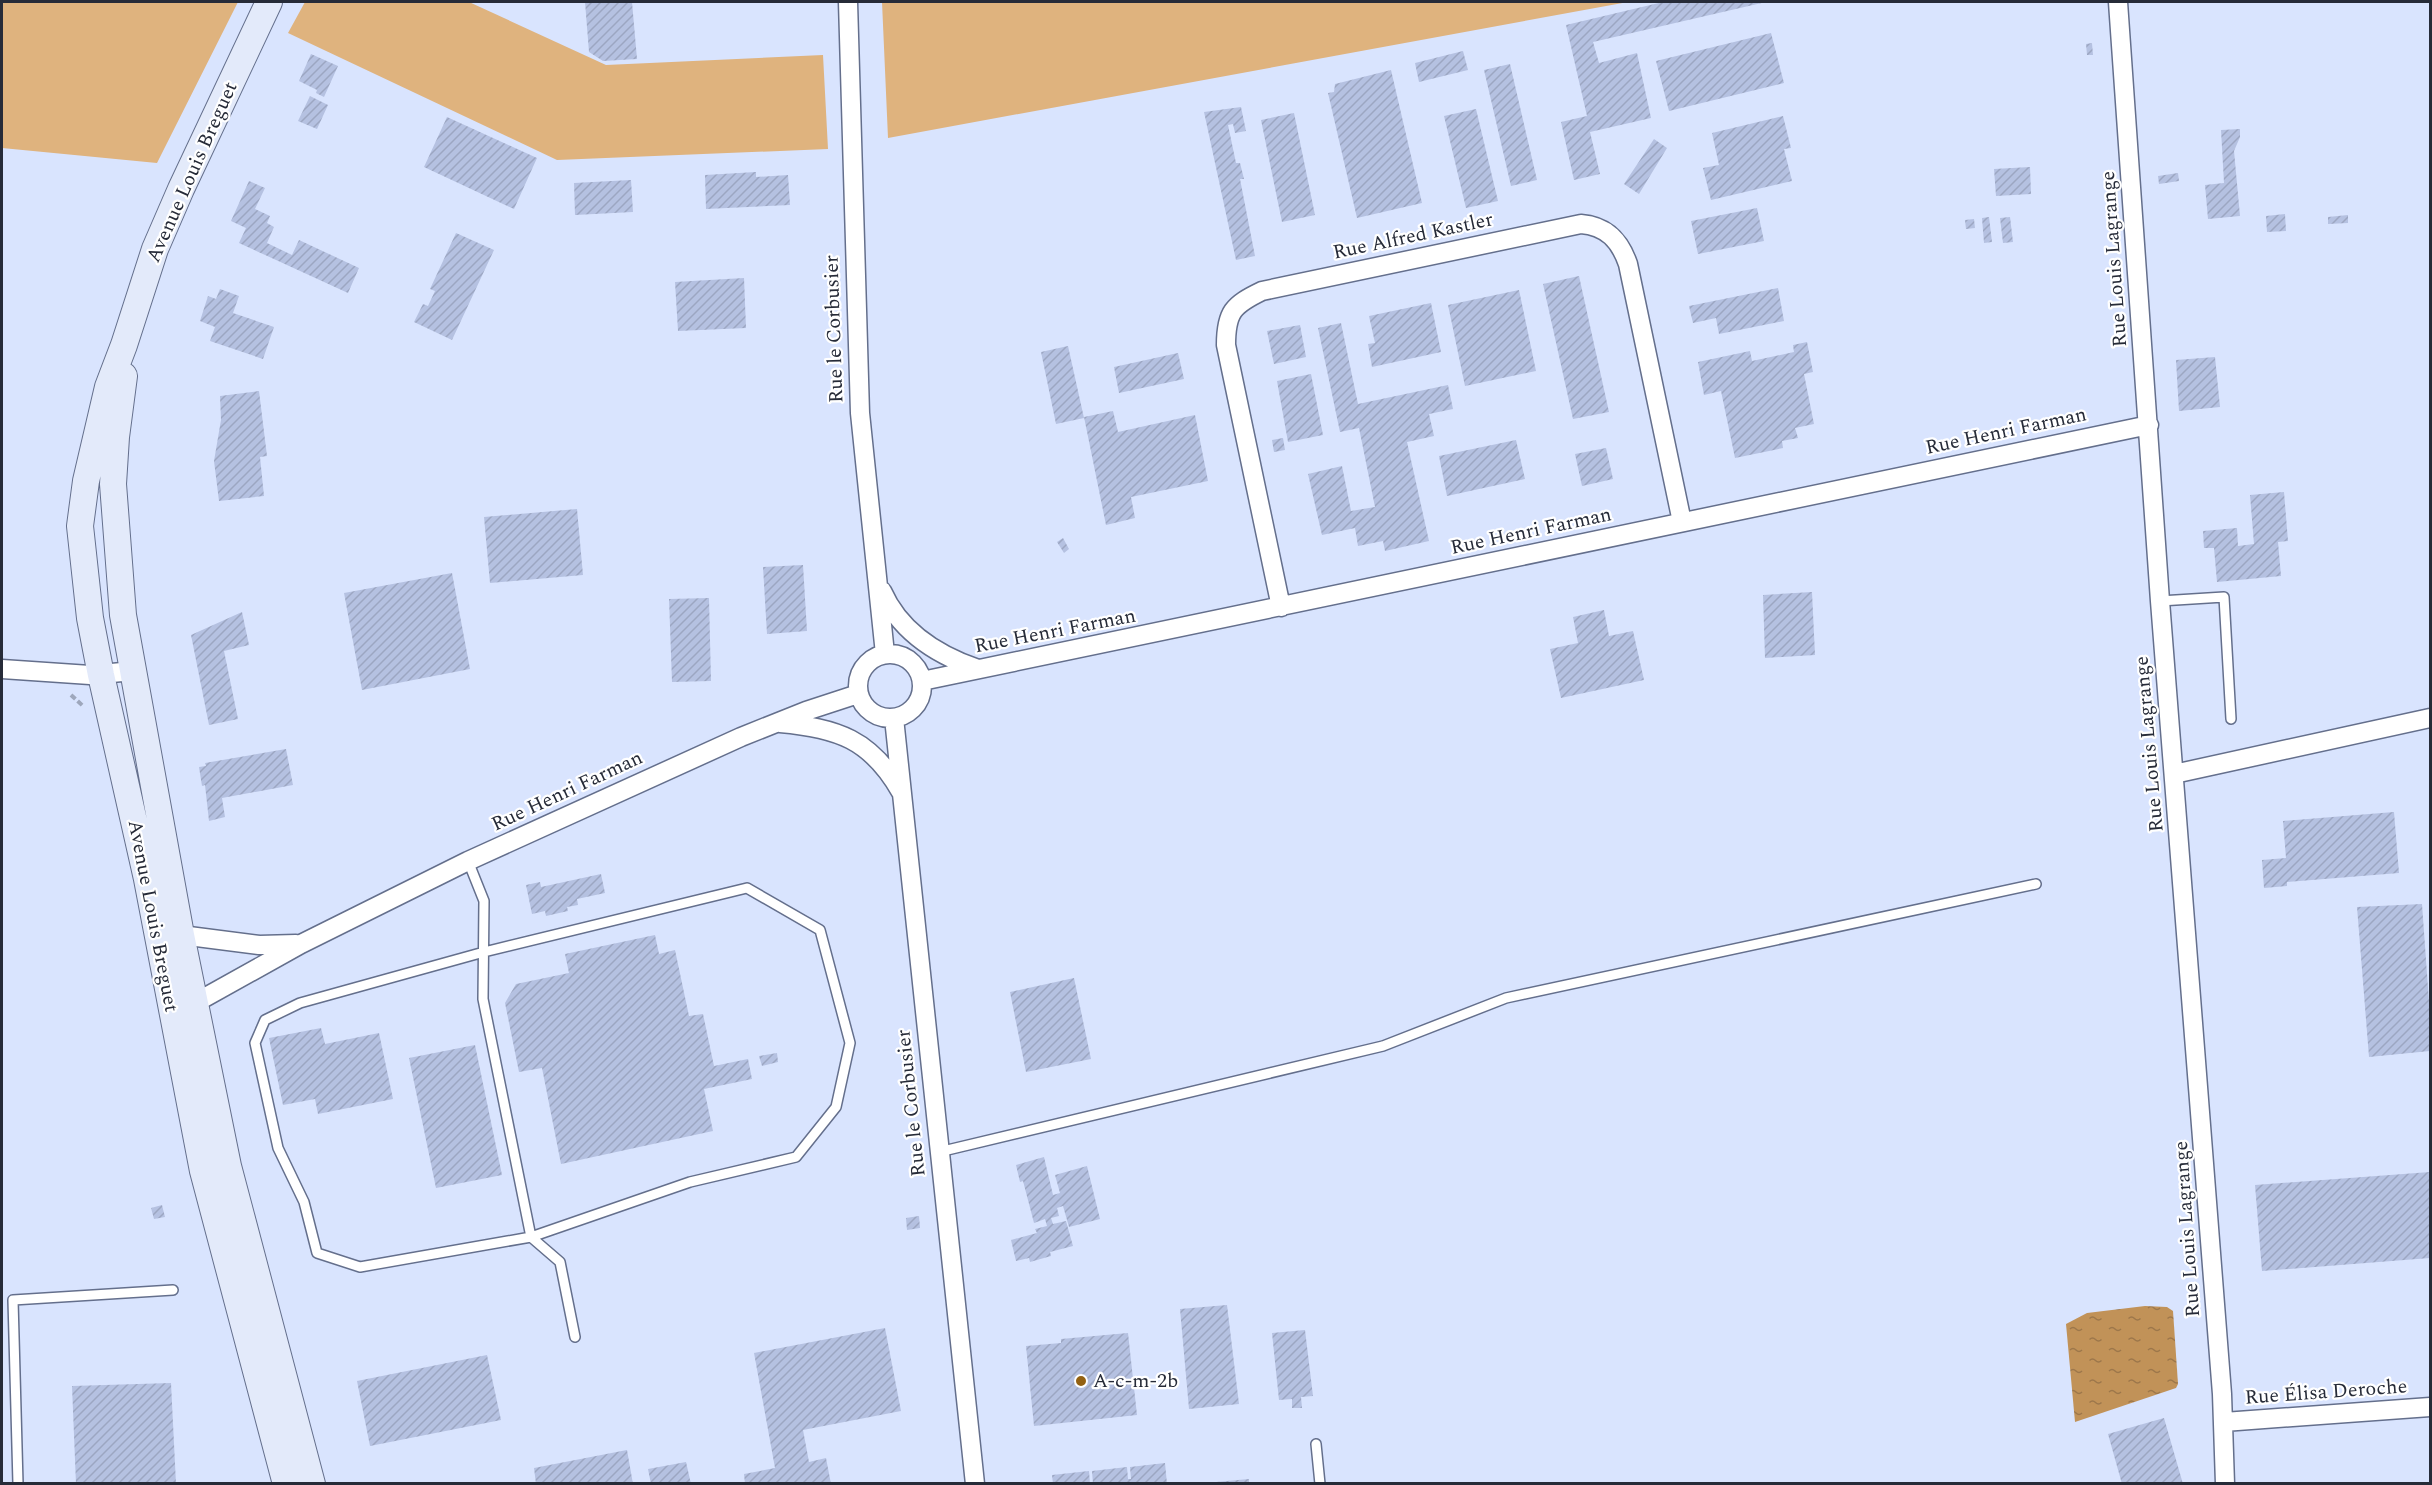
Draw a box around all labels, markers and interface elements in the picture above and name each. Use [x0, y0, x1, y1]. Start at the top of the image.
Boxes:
street label: Avenue Louis Breguet [139, 77, 245, 267]
street label: Rue Louis Lagrange [2093, 170, 2135, 348]
street label: Rue Alfred Kastler [1330, 204, 1496, 268]
street label: Rue le Corbusier [816, 255, 852, 403]
street label: Rue Henri Farman [1923, 399, 2089, 463]
street label: Rue Henri Farman [1448, 499, 1614, 563]
street label: Rue Henri Farman [972, 601, 1138, 661]
street label: Rue Louis Lagrange [2126, 655, 2172, 833]
street label: Rue Henri Farman [486, 743, 648, 839]
street label: Avenue Louis Breguet [120, 817, 186, 1015]
street label: Rue le Corbusier [888, 1028, 934, 1178]
street label: Rue Louis Lagrange [2166, 1140, 2208, 1318]
place label: A-c-m-2b [1093, 1366, 1178, 1396]
street label: Rue Élisa Deroche [2244, 1371, 2408, 1413]
marker: A-c-m-2b [1074, 1374, 1088, 1388]

